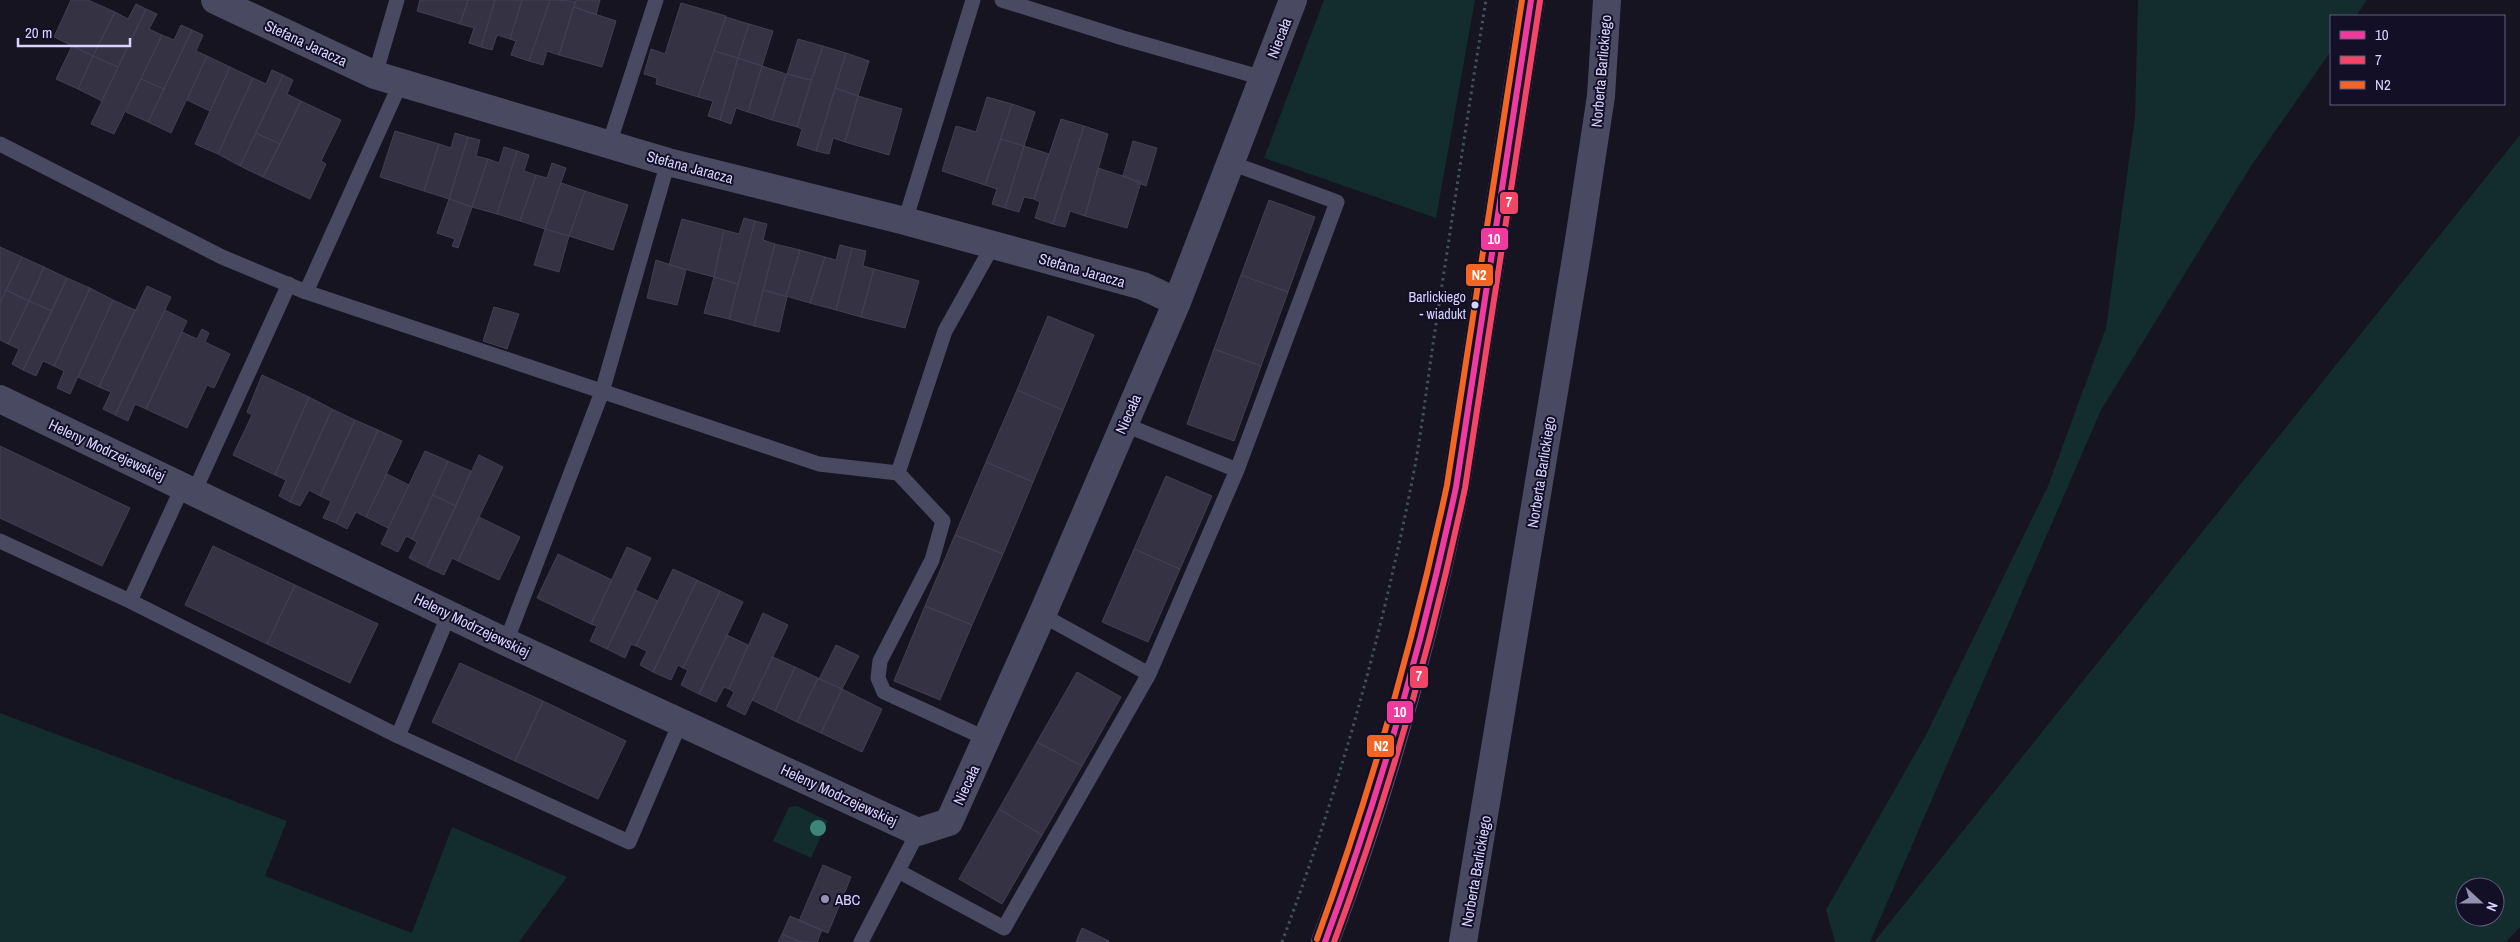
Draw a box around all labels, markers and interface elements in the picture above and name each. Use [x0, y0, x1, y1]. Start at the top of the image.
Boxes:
street label: Norberta Barlickiego [1586, 14, 1616, 128]
scale bar [18, 15, 130, 47]
street label: Stefana Jaracza [261, 15, 351, 71]
street label: Niecała [1262, 15, 1296, 61]
legend [2330, 15, 2505, 105]
text: 20 m [25, 22, 52, 43]
text: 10 [2375, 24, 2389, 45]
text: 7 [2375, 49, 2382, 70]
text: N2 [2375, 74, 2391, 95]
street label: Stefana Jaracza [644, 145, 736, 189]
line badge: 7 [1499, 191, 1519, 215]
text: 7 [1506, 193, 1513, 211]
line badge: 10 [1480, 227, 1509, 251]
text: 10 [1488, 230, 1500, 248]
street label: Stefana Jaracza [1036, 248, 1128, 292]
line badge: N2 [1465, 263, 1494, 287]
text: N2 [1472, 266, 1486, 284]
place label: Barlickiego - wiadukt [1409, 288, 1466, 323]
marker: Barlickiego - wiadukt [1470, 300, 1480, 310]
street label: Niecała [1110, 391, 1146, 437]
street label: Heleny Modrzejewskiej [45, 414, 169, 486]
street label: Norberta Barlickiego [1522, 414, 1560, 529]
street label: Heleny Modrzejewskiej [411, 588, 533, 662]
line badge: 7 [1409, 665, 1429, 689]
text: 7 [1416, 667, 1423, 685]
line badge: 10 [1386, 700, 1414, 724]
text: 10 [1394, 703, 1406, 721]
line badge: N2 [1366, 734, 1395, 758]
text: N2 [1374, 737, 1388, 755]
street label: Heleny Modrzejewskiej [777, 759, 901, 831]
street label: Niecała [948, 762, 984, 808]
street label: Norberta Barlickiego [1456, 813, 1496, 928]
north arrow [2455, 877, 2505, 927]
place label: ABC [834, 889, 860, 910]
marker: ABC [819, 893, 831, 905]
text: N [2482, 900, 2502, 914]

